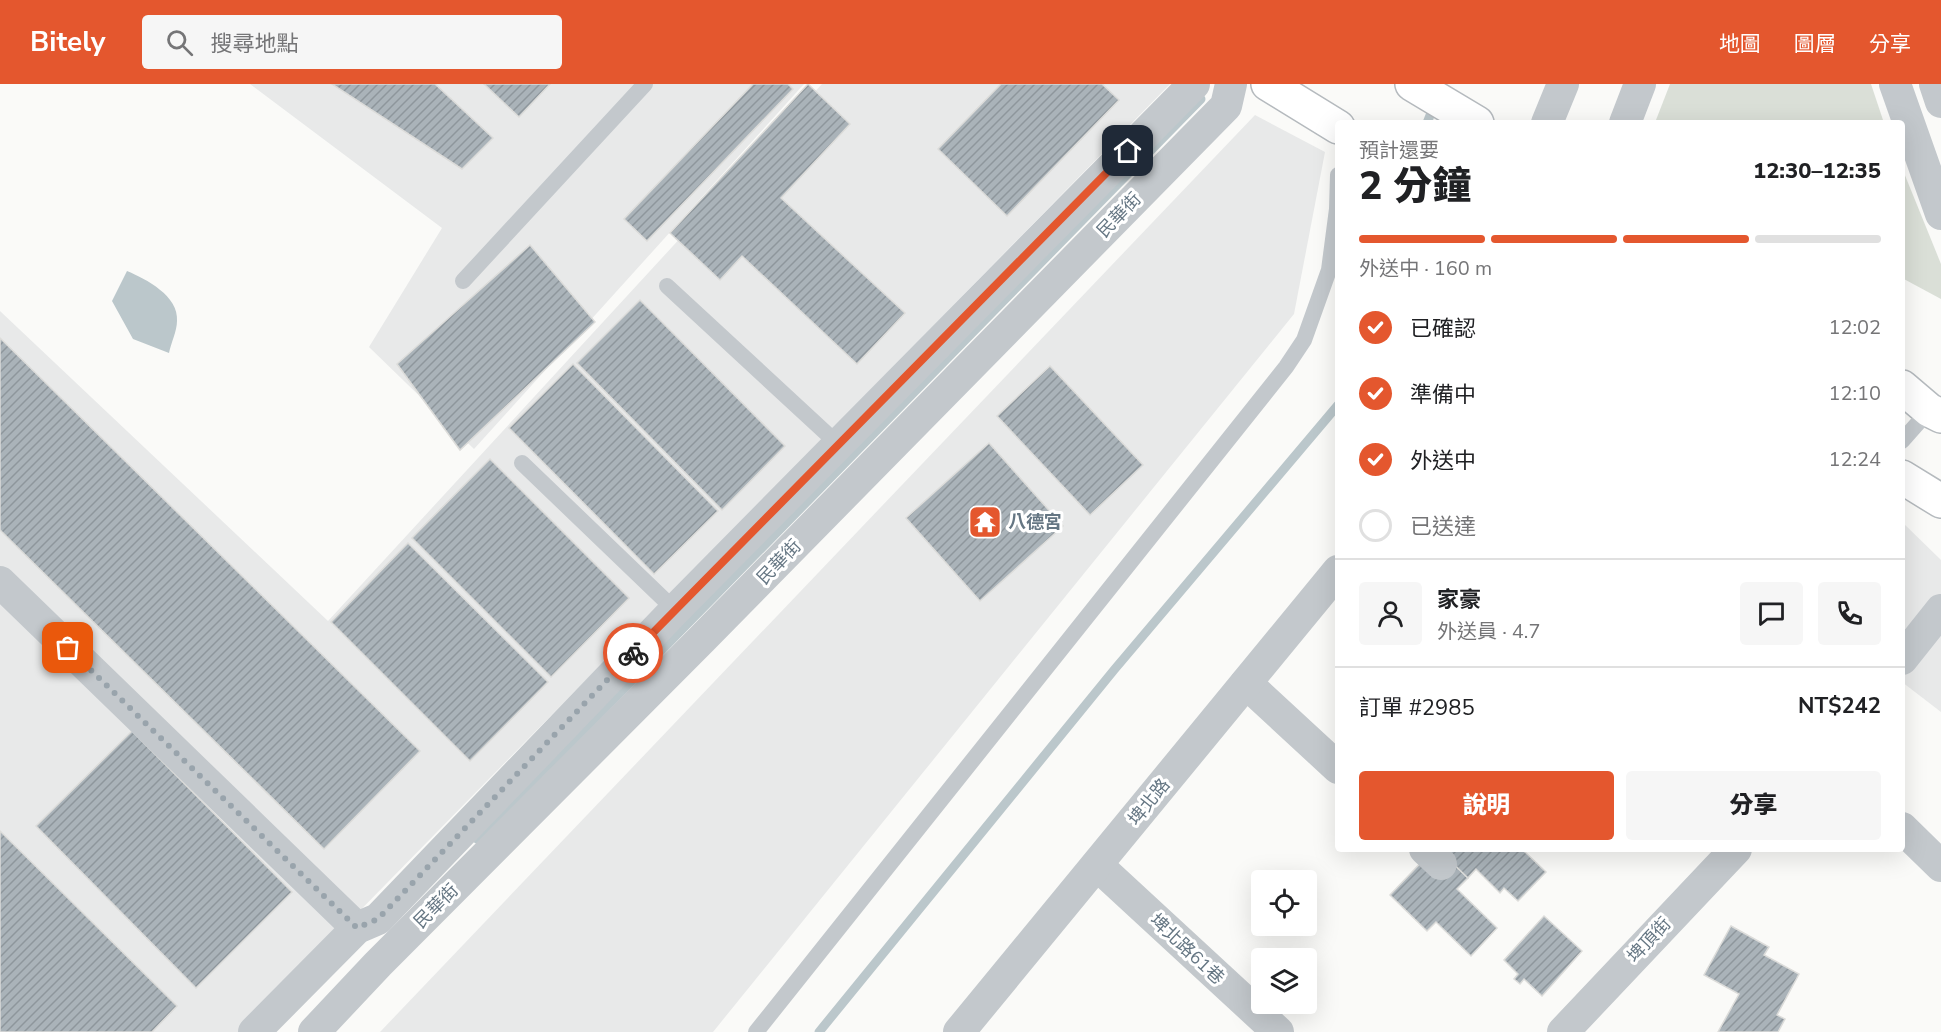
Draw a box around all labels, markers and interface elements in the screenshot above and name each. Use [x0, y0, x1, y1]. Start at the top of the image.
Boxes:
search box [142, 15, 562, 69]
text: Bitely [30, 23, 106, 61]
icon: search [163, 26, 196, 59]
text: 搜尋地點 [211, 29, 299, 59]
text: 地圖 [1719, 30, 1761, 58]
text: 圖層 [1794, 30, 1836, 58]
text: 分享 [1869, 30, 1911, 58]
pin [1102, 125, 1153, 176]
icon: home [1111, 134, 1144, 167]
text: 預計還要 [1359, 137, 1439, 164]
text: 12:30–12:35 [1753, 156, 1881, 186]
text: 2 分鐘 [1359, 160, 1471, 213]
street label: 民華街 [1092, 187, 1146, 243]
text: 外送中 · 160 m [1359, 255, 1492, 282]
icon: check [1359, 311, 1392, 344]
text: 已確認 [1410, 314, 1476, 344]
text: 12:02 [1828, 314, 1881, 341]
icon: check [1359, 377, 1392, 410]
text: 準備中 [1410, 380, 1476, 410]
text: 12:10 [1828, 380, 1881, 407]
icon: check [1359, 443, 1392, 476]
text: 外送中 [1410, 446, 1476, 476]
text: 12:24 [1828, 446, 1881, 473]
temple icon: 八德宮 [967, 504, 1003, 540]
place label: 八德宮 [1008, 510, 1062, 534]
text: 已送達 [1410, 512, 1476, 542]
street label: 民華街 [752, 534, 806, 590]
button: person [1359, 582, 1422, 645]
button: chat [1740, 582, 1803, 645]
button: phone [1818, 582, 1881, 645]
text: 家豪 [1437, 585, 1481, 615]
text: 外送員 · 4.7 [1437, 618, 1540, 645]
pin [42, 622, 93, 673]
courier [603, 623, 663, 683]
icon: bag [51, 631, 84, 664]
icon: bike [617, 637, 650, 670]
text: NT$242 [1798, 691, 1881, 721]
text: 訂單 #2985 [1359, 693, 1475, 723]
button: 說明 [1359, 771, 1614, 840]
button: 分享 [1626, 771, 1881, 840]
street label: 埤北路 [1123, 773, 1175, 831]
map controls [1251, 870, 1317, 1014]
button: locate [1251, 870, 1317, 936]
street label: 民華街 [408, 878, 464, 934]
street label: 埤北路61巷 [1145, 908, 1229, 990]
street label: 埤頂街 [1622, 912, 1676, 968]
button: layers [1251, 948, 1317, 1014]

